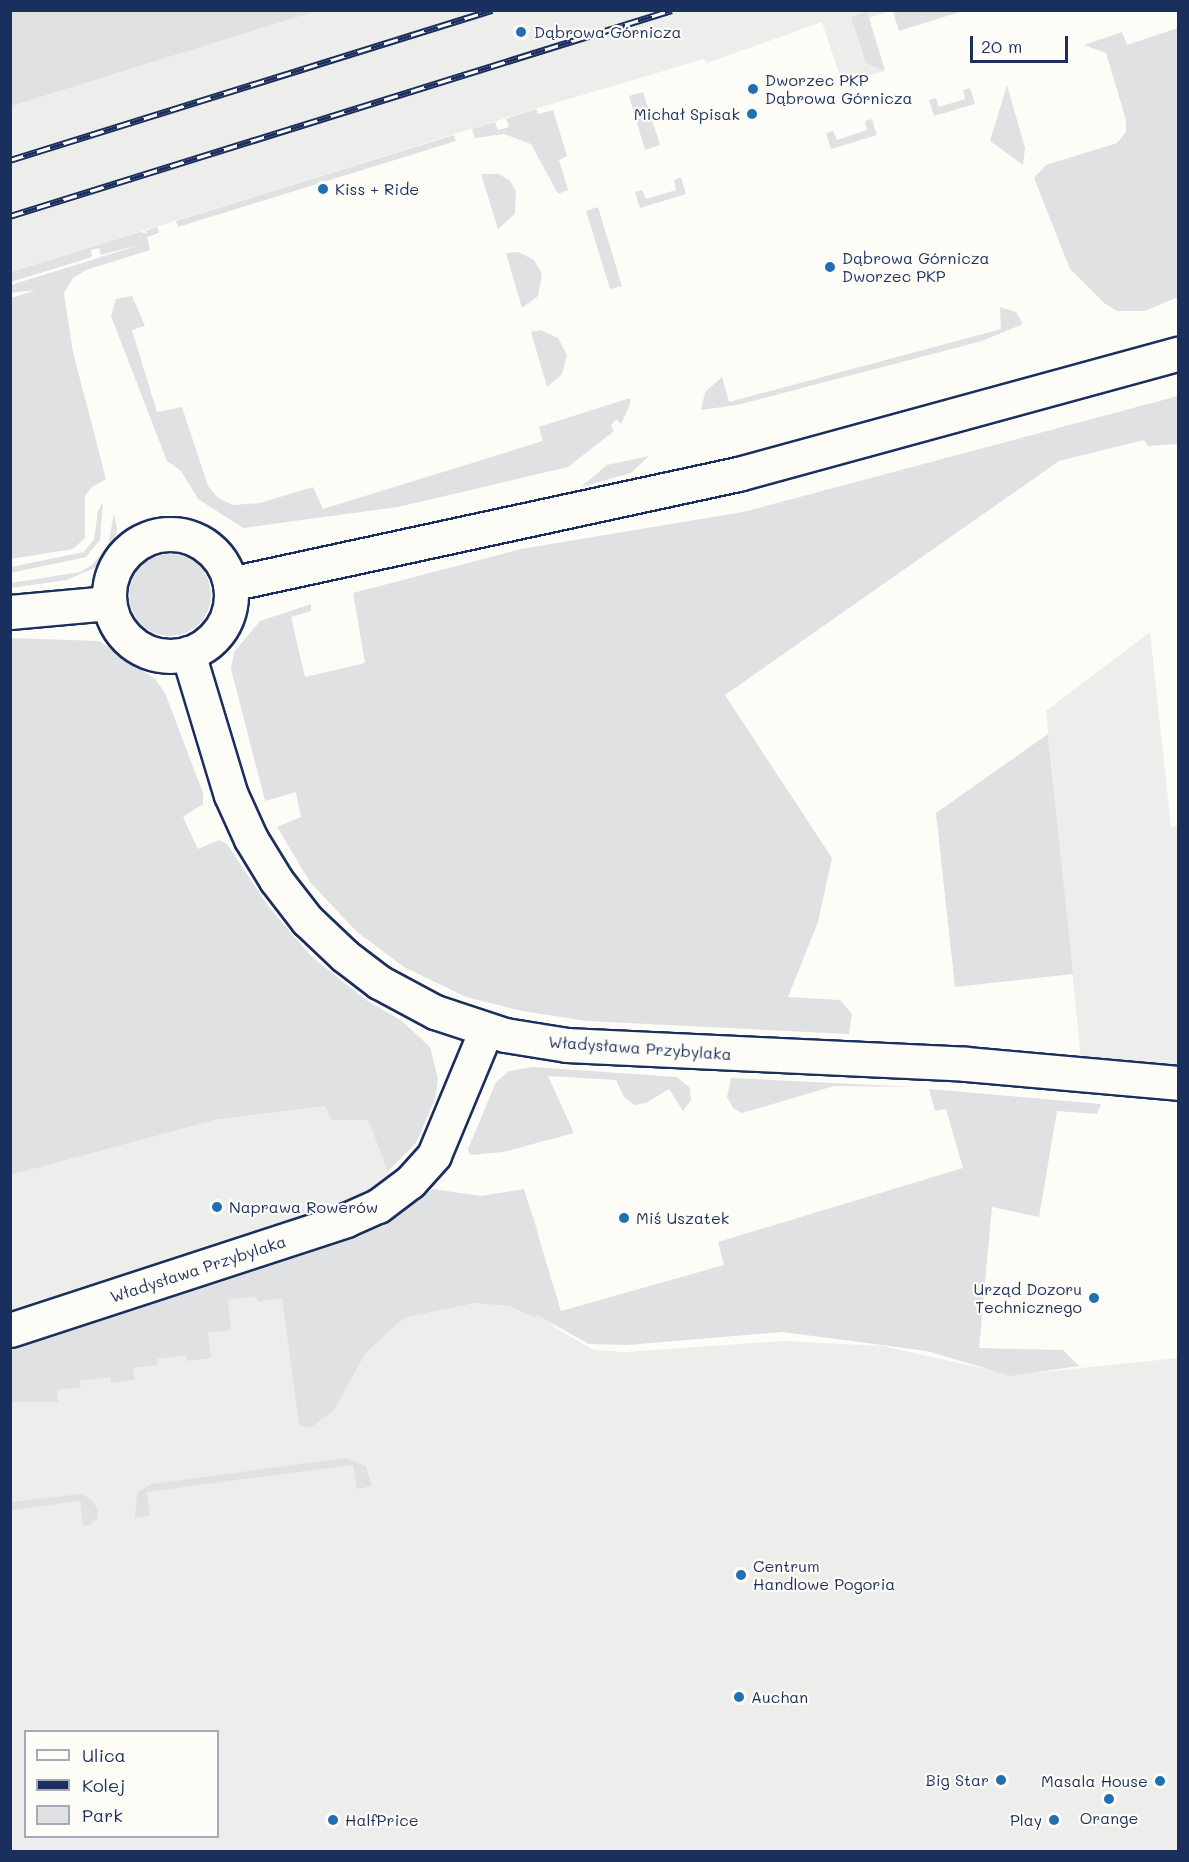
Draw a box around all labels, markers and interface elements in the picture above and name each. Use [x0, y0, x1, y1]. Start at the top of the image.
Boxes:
place label: Dąbrowa Górnicza [534, 22, 682, 42]
marker: Dąbrowa Górnicza [512, 23, 530, 41]
scale bar [973, 24, 1070, 62]
text: 20 m [981, 34, 1022, 58]
place label: Dworzec PKP Dąbrowa Górnicza [765, 70, 913, 108]
marker: Dworzec PKP Dąbrowa Górnicza [746, 82, 760, 96]
place label: Michał Spisak [634, 104, 740, 124]
marker: Michał Spisak [745, 107, 759, 121]
place label: Kiss + Ride [335, 179, 419, 199]
marker: Kiss + Ride [316, 182, 330, 196]
place label: Dąbrowa Górnicza Dworzec PKP [842, 248, 990, 286]
marker: Dąbrowa Górnicza Dworzec PKP [823, 260, 837, 274]
street label: Władysława Przybylaka [548, 1032, 732, 1064]
place label: Naprawa Rowerów [229, 1197, 378, 1217]
marker: Naprawa Rowerów [210, 1200, 224, 1214]
place label: Miś Uszatek [636, 1208, 729, 1228]
marker: Miś Uszatek [617, 1211, 631, 1225]
street label: Władysława Przybylaka [108, 1231, 288, 1307]
place label: Urząd Dozoru Technicznego [974, 1279, 1082, 1317]
marker: Urząd Dozoru Technicznego [1087, 1291, 1101, 1305]
place label: Centrum Handlowe Pogoria [753, 1556, 895, 1594]
marker: Centrum Handlowe Pogoria [734, 1568, 748, 1582]
place label: Auchan [751, 1687, 808, 1707]
marker: Auchan [732, 1690, 746, 1704]
legend [24, 1730, 219, 1838]
text: Ulica [82, 1743, 126, 1767]
place label: Big Star [926, 1770, 989, 1790]
place label: Masala House [1041, 1771, 1148, 1791]
text: Kolej [82, 1773, 125, 1797]
marker: Big Star [994, 1773, 1008, 1787]
marker: Masala House [1153, 1774, 1167, 1788]
marker: Orange [1102, 1792, 1116, 1806]
text: Park [82, 1803, 123, 1827]
place label: Orange [1080, 1808, 1138, 1828]
place label: HalfPrice [345, 1810, 419, 1830]
place label: Play [1010, 1810, 1042, 1830]
marker: HalfPrice [326, 1813, 340, 1827]
marker: Play [1047, 1813, 1061, 1827]

